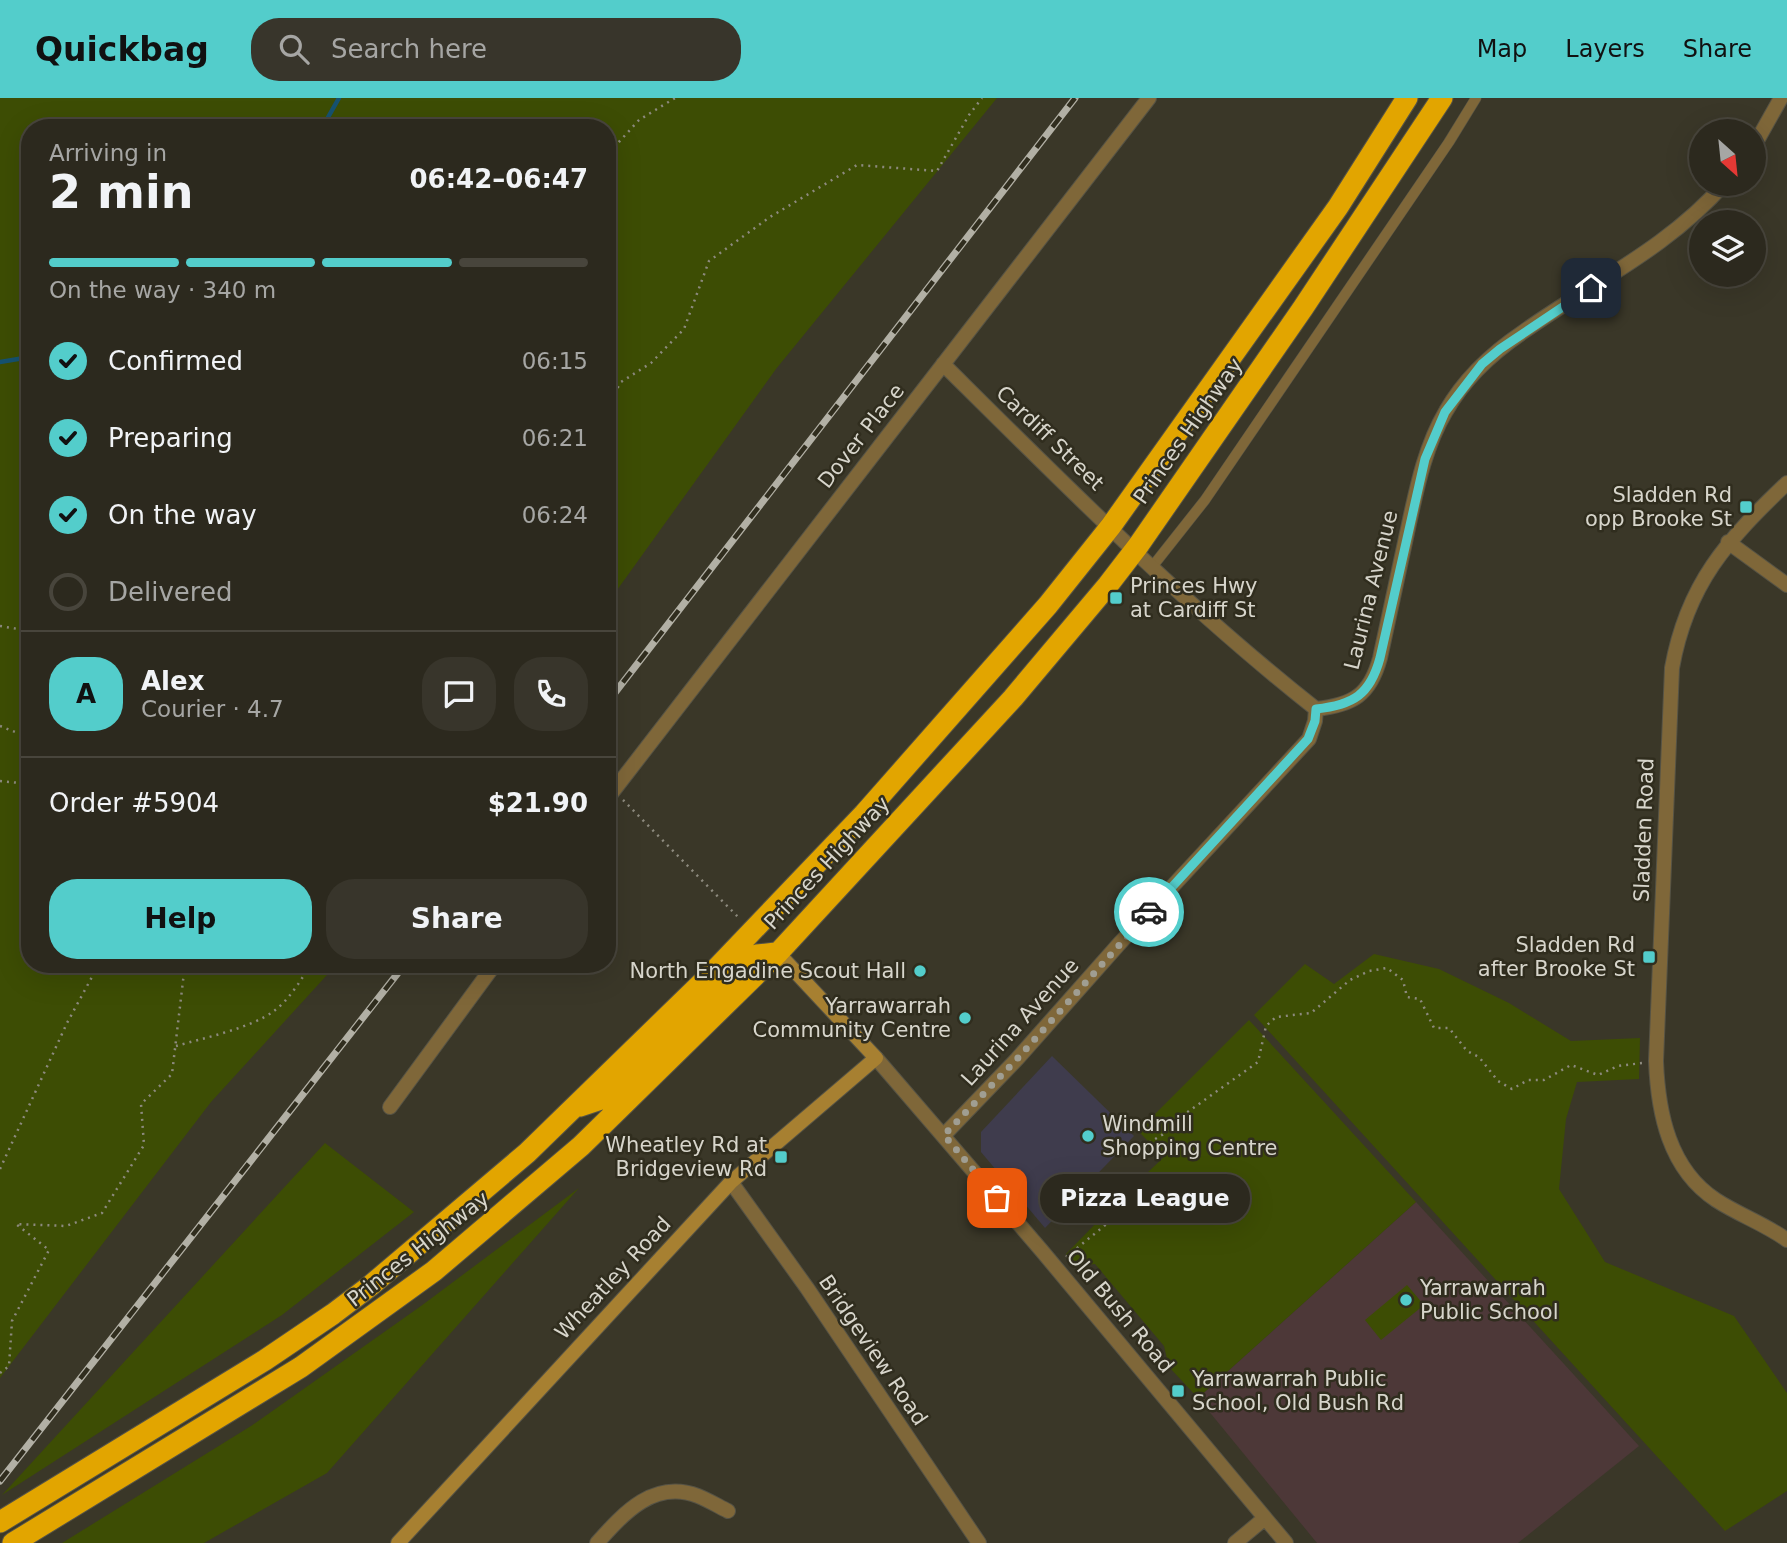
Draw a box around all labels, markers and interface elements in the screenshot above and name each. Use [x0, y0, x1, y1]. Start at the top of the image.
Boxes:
search box [251, 18, 741, 81]
text: Quickbag [35, 30, 209, 69]
icon: search [275, 30, 313, 68]
text: Search here [331, 34, 487, 64]
text: Map [1477, 35, 1527, 63]
text: Layers [1565, 35, 1645, 63]
text: Share [1683, 35, 1752, 63]
north arrow [1689, 119, 1766, 196]
map controls [1689, 119, 1766, 287]
text: Arriving in [49, 140, 167, 166]
text: 06:42–06:47 [409, 164, 588, 194]
text: 2 min [49, 165, 193, 219]
button: layers [1689, 210, 1766, 287]
pin [1561, 258, 1621, 318]
icon: home [1572, 269, 1610, 307]
text: On the way · 340 m [49, 277, 276, 303]
icon: check [49, 342, 87, 380]
text: Confirmed [108, 346, 243, 376]
text: 06:15 [522, 348, 588, 374]
street label: Princes Highway [1129, 353, 1247, 509]
street label: Dover Place [813, 379, 909, 493]
street label: Cardiff Street [991, 381, 1109, 495]
icon: check [49, 419, 87, 457]
text: Preparing [108, 423, 233, 453]
text: 06:21 [522, 425, 588, 451]
place label: Sladden Rd opp Brooke St [1585, 483, 1732, 531]
icon: check [49, 496, 87, 534]
marker: Sladden Rd opp Brooke St [1738, 499, 1754, 515]
text: On the way [108, 500, 257, 530]
text: 06:24 [522, 502, 588, 528]
street label: Laurina Avenue [1340, 508, 1402, 672]
place label: Princes Hwy at Cardiff St [1130, 574, 1258, 622]
text: Delivered [108, 577, 232, 607]
marker: Princes Hwy at Cardiff St [1108, 590, 1124, 606]
button: chat [422, 657, 496, 731]
button: phone [514, 657, 588, 731]
text: Alex [141, 666, 204, 696]
text: A [76, 679, 96, 709]
text: Courier · 4.7 [141, 696, 284, 722]
street label: Sladden Road [1629, 757, 1659, 903]
text: Order #5904 [49, 788, 219, 818]
text: $21.90 [488, 788, 588, 818]
street label: Princes Highway [759, 792, 895, 934]
courier [1114, 877, 1184, 947]
button: Help [49, 879, 312, 959]
button: Share [326, 879, 588, 959]
icon: car [1130, 893, 1168, 931]
place label: Sladden Rd after Brooke St [1478, 933, 1635, 981]
marker: Sladden Rd after Brooke St [1641, 949, 1657, 965]
street label: Laurina Avenue [956, 953, 1084, 1091]
place label: North Engadine Scout Hall [629, 959, 906, 983]
marker: North Engadine Scout Hall [912, 963, 928, 979]
place label: Yarrawarrah Community Centre [753, 994, 951, 1042]
marker: Yarrawarrah Community Centre [957, 1010, 973, 1026]
place label: Windmill Shopping Centre [1102, 1112, 1278, 1160]
marker: Windmill Shopping Centre [1080, 1128, 1096, 1144]
place label: Wheatley Rd at Bridgeview Rd [605, 1133, 767, 1181]
marker: Wheatley Rd at Bridgeview Rd [773, 1149, 789, 1165]
pin [967, 1168, 1027, 1228]
callout: Pizza League [1039, 1174, 1249, 1222]
icon: bag [978, 1179, 1016, 1217]
text: Pizza League [1060, 1185, 1230, 1211]
street label: Princes Highway [342, 1186, 494, 1312]
street label: Wheatley Road [550, 1212, 676, 1344]
street label: Old Bush Road [1061, 1244, 1179, 1378]
street label: Bridgeview Road [814, 1270, 932, 1430]
place label: Yarrawarrah Public School [1419, 1276, 1559, 1324]
marker: Yarrawarrah Public School [1398, 1292, 1414, 1308]
place label: Yarrawarrah Public School, Old Bush Rd [1191, 1367, 1404, 1415]
marker: Yarrawarrah Public School, Old Bush Rd [1170, 1383, 1186, 1399]

